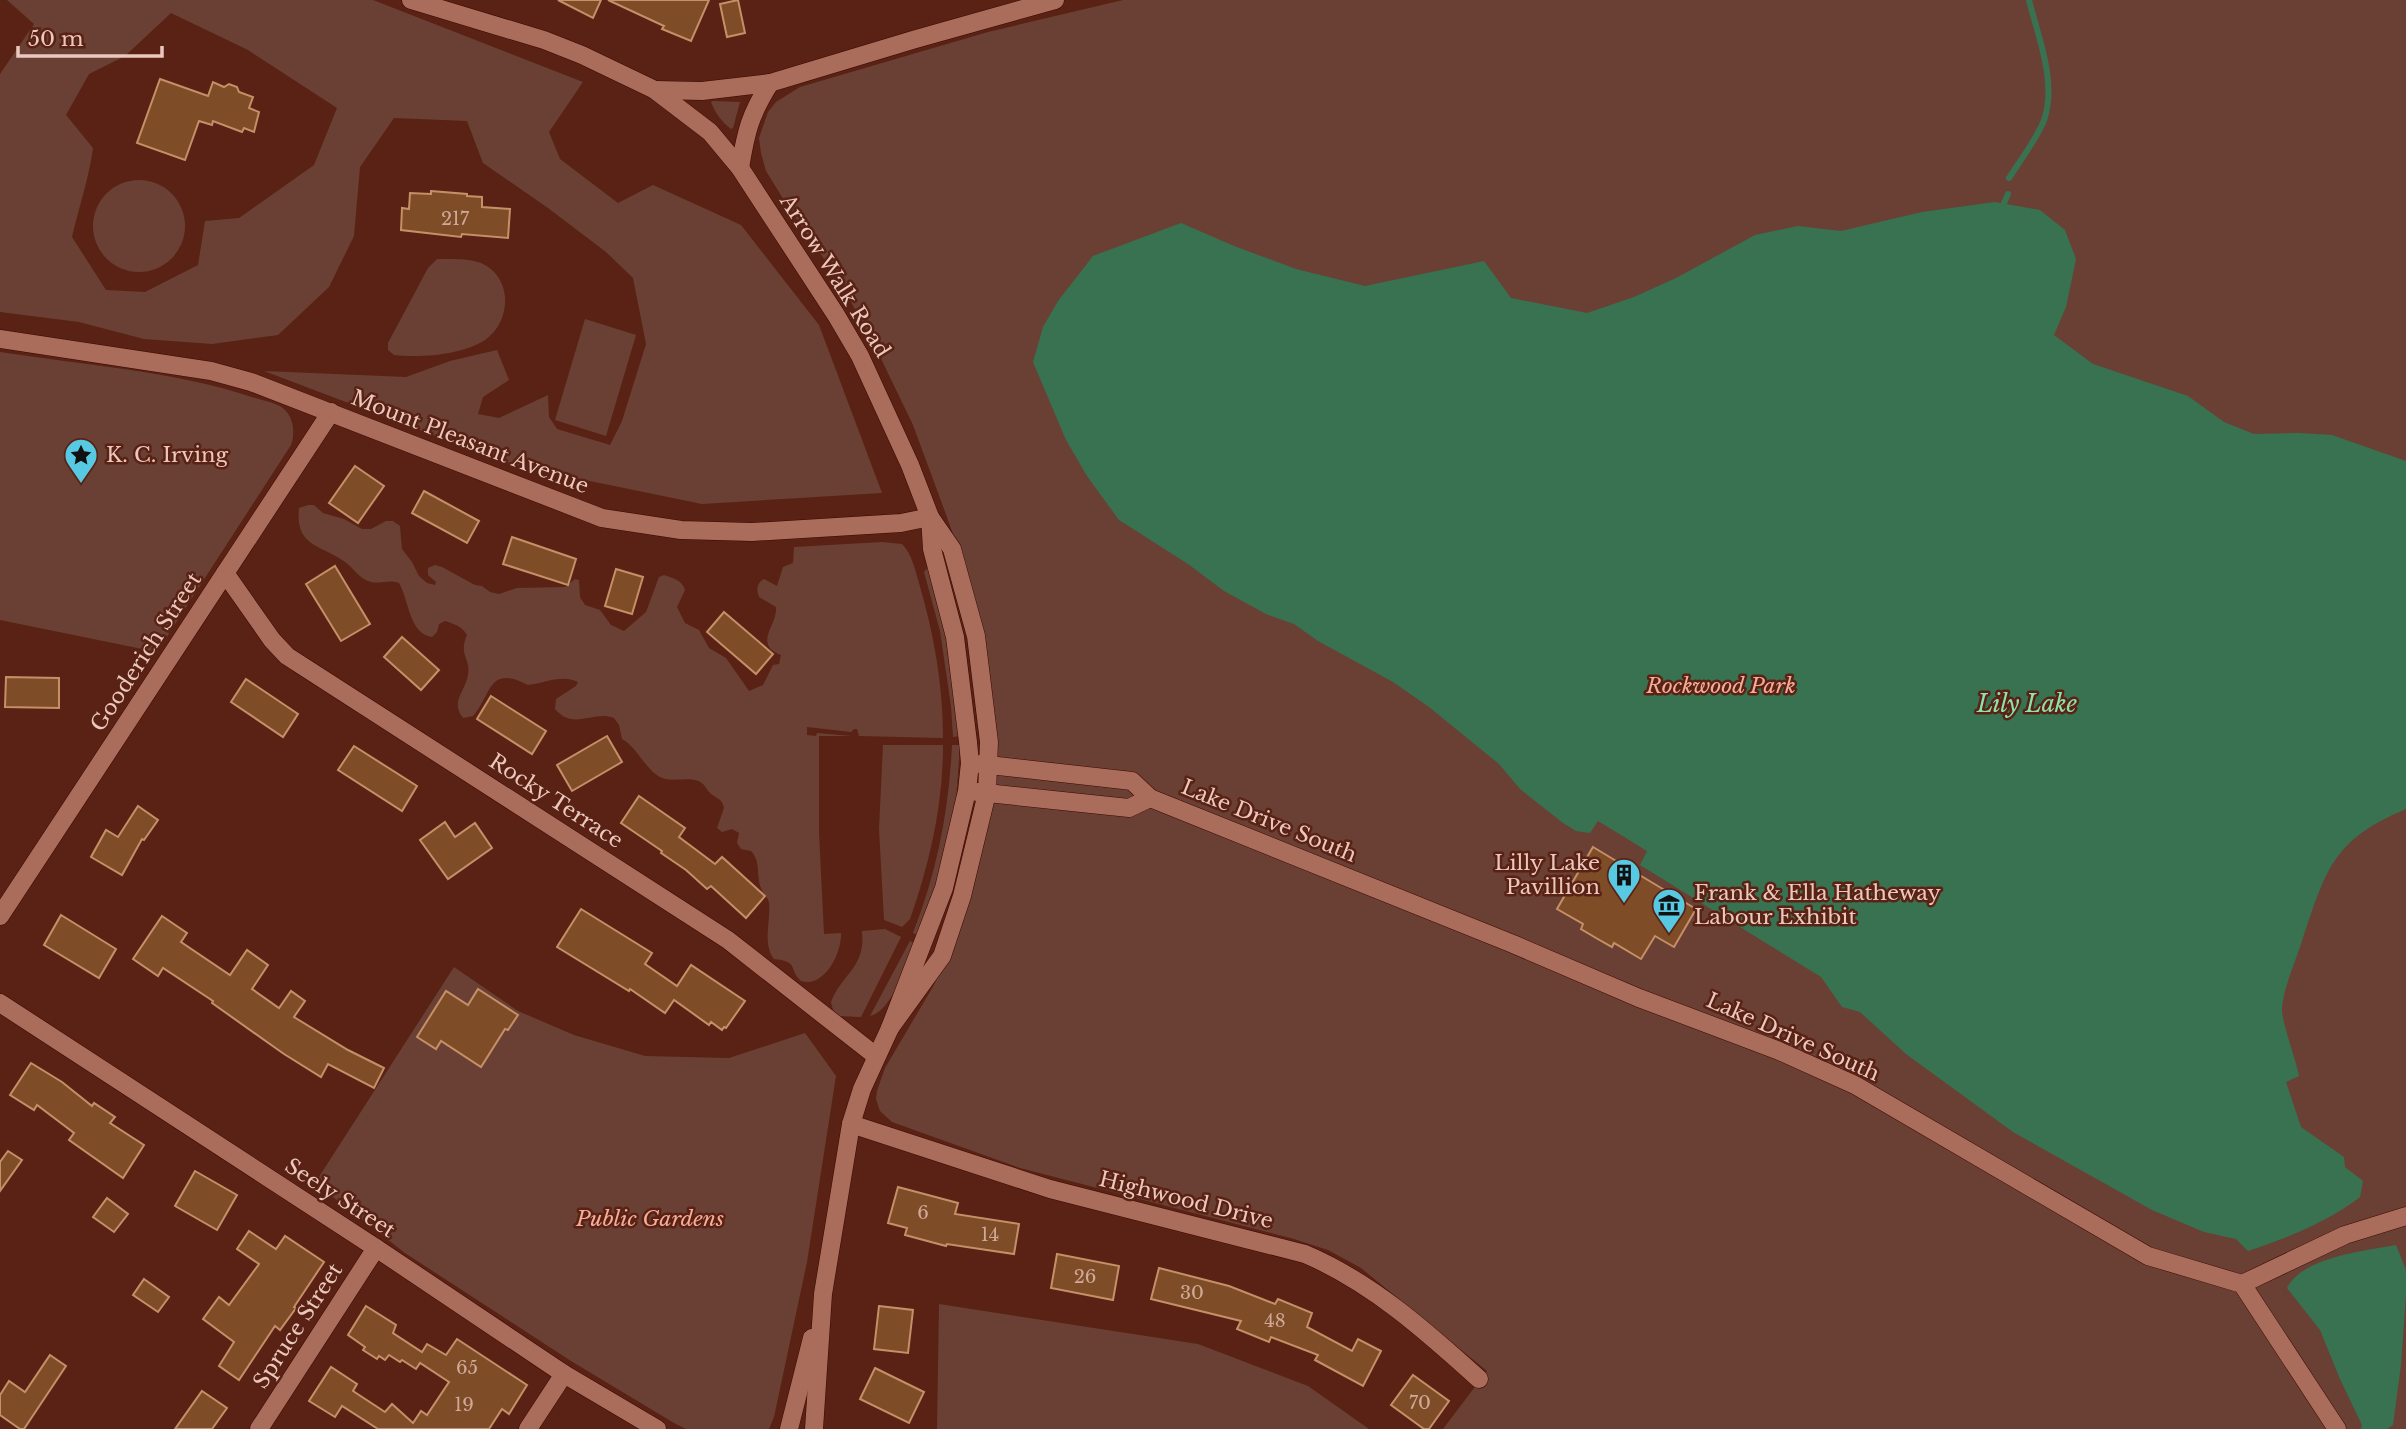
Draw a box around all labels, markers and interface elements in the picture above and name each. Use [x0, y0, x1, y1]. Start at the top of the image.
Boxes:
scale bar [18, 14, 161, 58]
text: 50 m [28, 26, 84, 52]
street label: Arrow Walk Road [774, 189, 896, 362]
house number: 217 [441, 208, 470, 230]
street label: Mount Pleasant Avenue [348, 385, 592, 499]
place icon: K. C. Irving [62, 436, 100, 485]
place label: K. C. Irving [106, 442, 229, 468]
street label: Gooderich Street [85, 568, 207, 736]
park label: Rockwood Park [1645, 673, 1796, 699]
water label: Lily Lake [1976, 690, 2078, 718]
street label: Rocky Terrace [484, 748, 628, 854]
street label: Lake Drive South [1177, 774, 1361, 868]
place label: Lilly Lake Pavillion [1494, 850, 1600, 900]
building icon: Lilly Lake Pavillion [1605, 856, 1643, 905]
place label: Frank & Ella Hatheway Labour Exhibit [1694, 880, 1942, 930]
museum icon: Frank & Ella Hatheway Labour Exhibit [1650, 886, 1688, 935]
street label: Lake Drive South [1702, 987, 1884, 1087]
street label: Seely Street [280, 1153, 400, 1243]
street label: Highwood Drive [1096, 1166, 1276, 1234]
house number: 6 [917, 1202, 929, 1224]
park label: Public Gardens [575, 1206, 724, 1232]
house number: 14 [981, 1224, 999, 1246]
street label: Spruce Street [248, 1258, 348, 1394]
house number: 26 [1074, 1266, 1096, 1288]
house number: 30 [1180, 1282, 1204, 1304]
house number: 48 [1264, 1310, 1286, 1332]
house number: 65 [456, 1357, 478, 1379]
house number: 70 [1409, 1392, 1431, 1414]
house number: 19 [454, 1394, 474, 1416]

